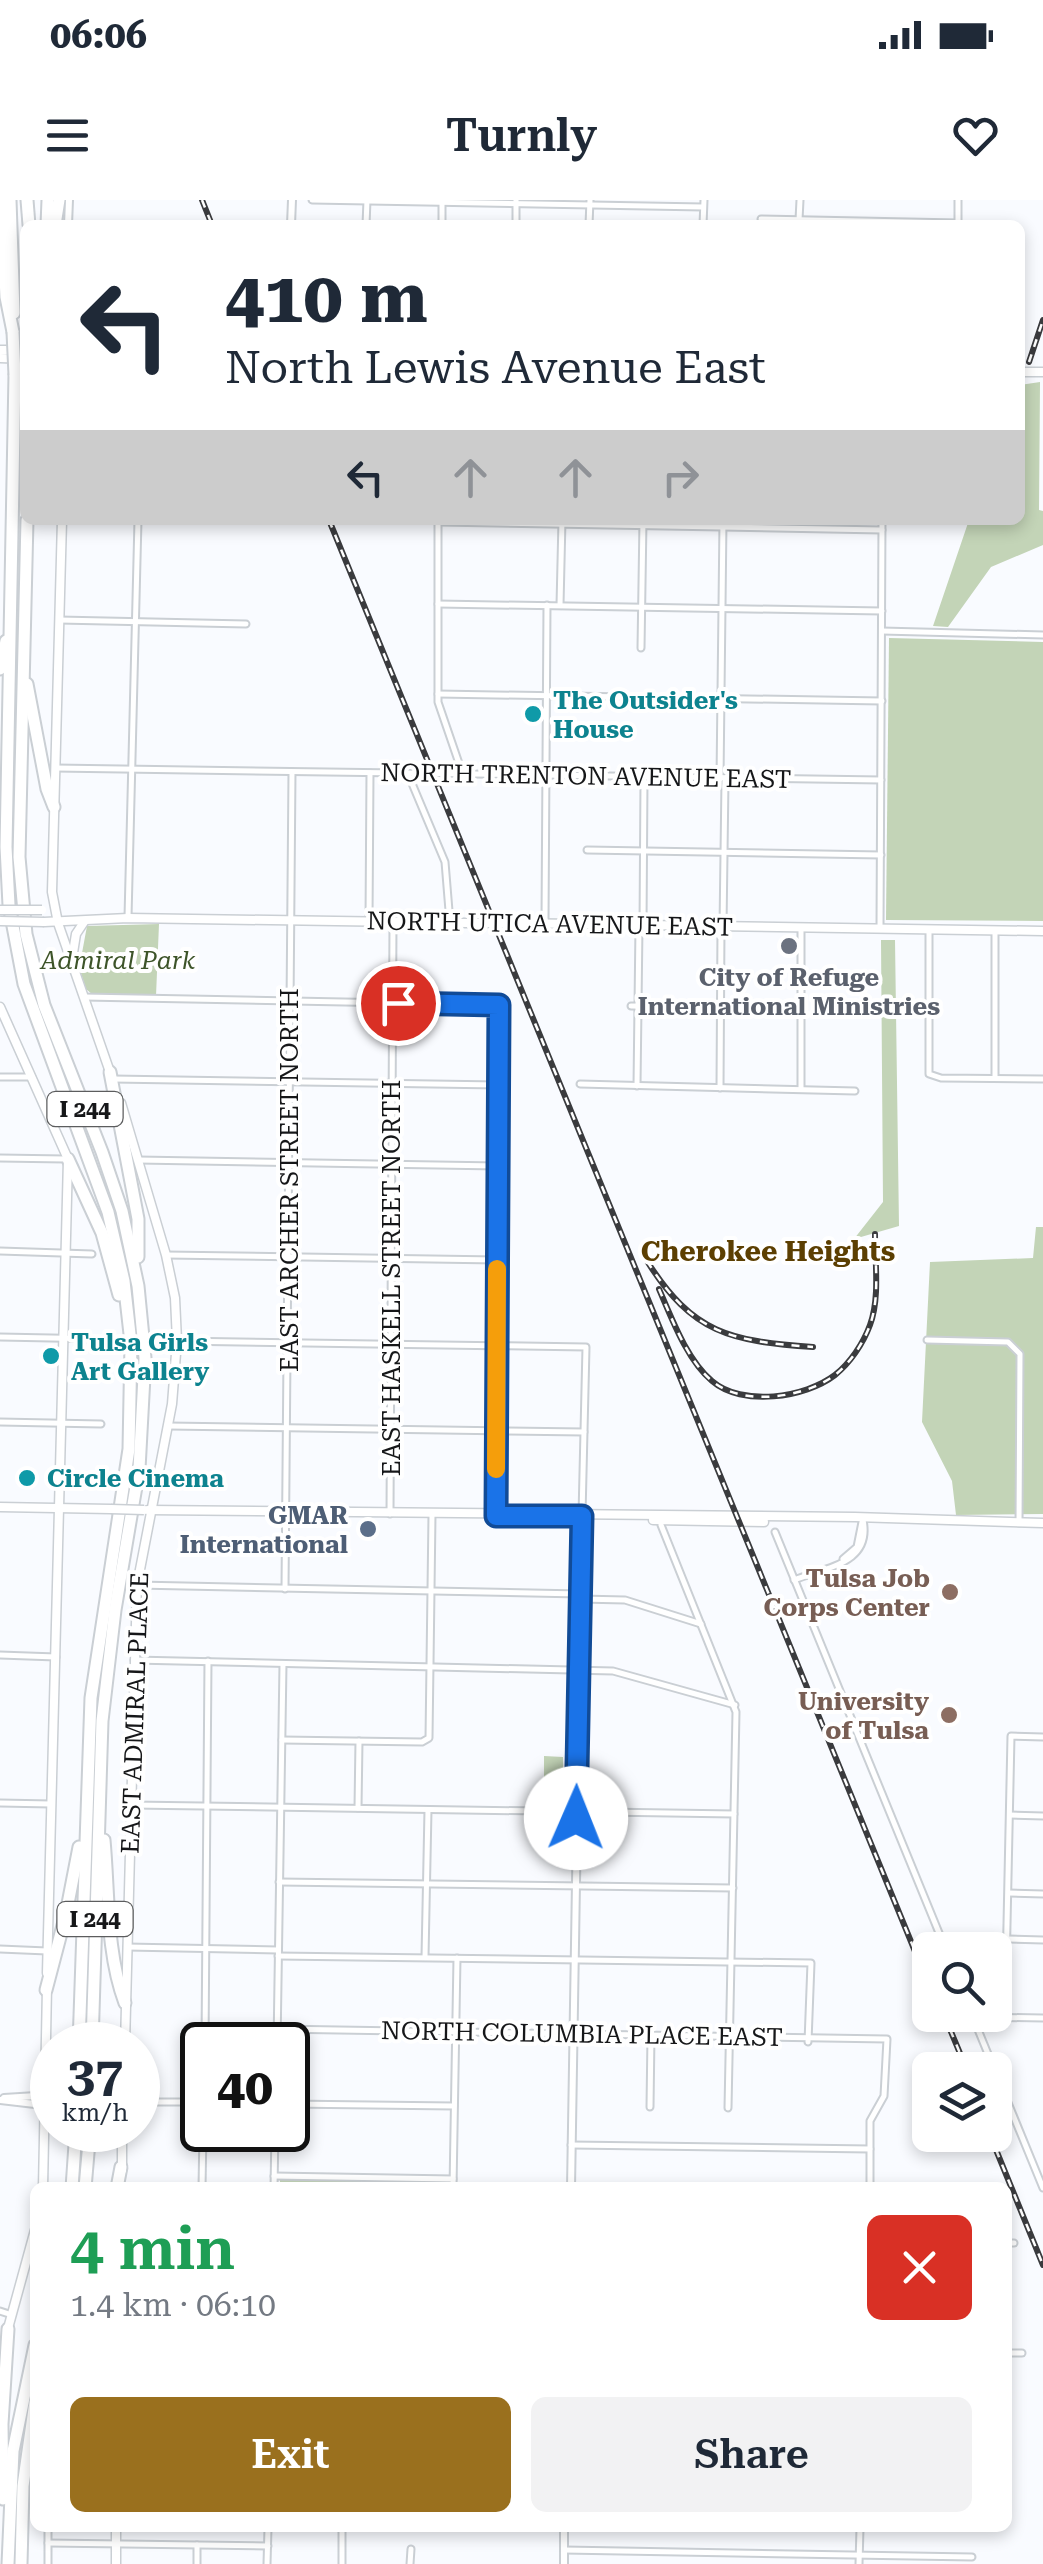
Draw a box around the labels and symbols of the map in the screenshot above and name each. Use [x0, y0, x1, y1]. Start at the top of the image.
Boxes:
place label: The Outsider's House [553, 686, 738, 744]
marker: The Outsider's House [522, 703, 544, 725]
street label: NORTH TRENTON AVENUE EAST [380, 758, 792, 794]
street label: NORTH UTICA AVENUE EAST [367, 906, 733, 942]
marker: City of Refuge International Ministries [778, 935, 800, 957]
park label: Admiral Park [39, 946, 196, 975]
pin [356, 961, 441, 1046]
place label: City of Refuge International Ministries [638, 963, 940, 1021]
street label: EAST ARCHER STREET NORTH [275, 988, 304, 1372]
street label: EAST HASKELL STREET NORTH [377, 1080, 406, 1476]
road number: I 244 [48, 1092, 122, 1126]
district label: Cherokee Heights [641, 1235, 895, 1268]
place label: Tulsa Girls Art Gallery [71, 1328, 209, 1386]
marker: Tulsa Girls Art Gallery [40, 1345, 62, 1367]
place label: Circle Cinema [47, 1464, 224, 1493]
marker: Circle Cinema [16, 1467, 38, 1489]
place label: GMAR International [180, 1501, 348, 1559]
marker: GMAR International [357, 1518, 379, 1540]
place label: Tulsa Job Corps Center [764, 1564, 930, 1622]
street label: EAST ADMIRAL PLACE [116, 1572, 154, 1854]
marker: Tulsa Job Corps Center [939, 1581, 961, 1603]
place label: University of Tulsa [798, 1687, 929, 1745]
marker: University of Tulsa [938, 1704, 960, 1726]
position arrow [524, 1766, 628, 1870]
road number: I 244 [58, 1902, 132, 1936]
street label: NORTH COLUMBIA PLACE EAST [381, 2016, 783, 2052]
speed limit sign: 40 [180, 2022, 310, 2152]

